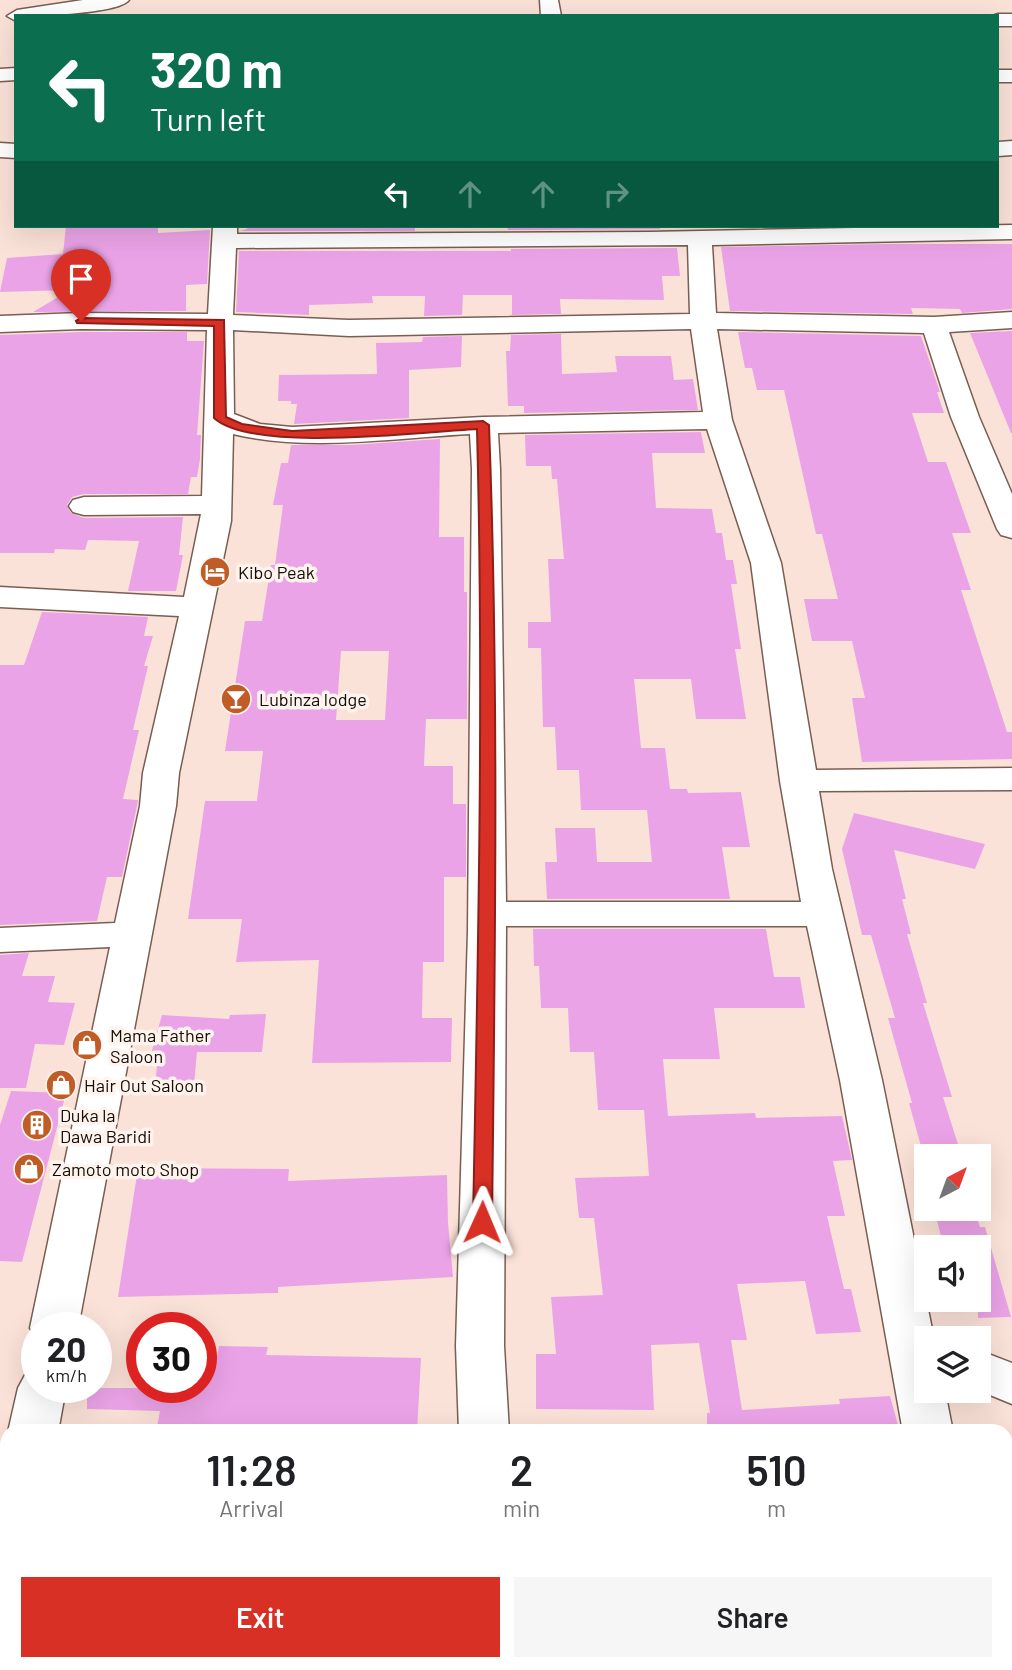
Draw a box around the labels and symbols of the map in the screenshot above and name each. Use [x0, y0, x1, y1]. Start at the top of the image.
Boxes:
pin [51, 249, 111, 321]
hotel icon: Kibo Peak [198, 555, 232, 589]
place label: Kibo Peak [238, 561, 315, 583]
bar icon: Lubinza lodge [219, 682, 253, 716]
place label: Lubinza lodge [259, 688, 367, 710]
place label: Mama Father Saloon [110, 1024, 211, 1067]
shop icon: Mama Father Saloon [70, 1028, 104, 1062]
shop icon: Hair Out Saloon [44, 1068, 78, 1102]
place label: Hair Out Saloon [84, 1074, 204, 1096]
place label: Duka la Dawa Baridi [60, 1104, 152, 1147]
building icon: Duka la Dawa Baridi [20, 1108, 54, 1142]
north arrow [914, 1144, 990, 1222]
shop icon: Zamoto moto Shop [12, 1152, 46, 1186]
place label: Zamoto moto Shop [52, 1158, 199, 1180]
position arrow [445, 1185, 519, 1259]
speed limit sign: 30 [126, 1312, 217, 1403]

